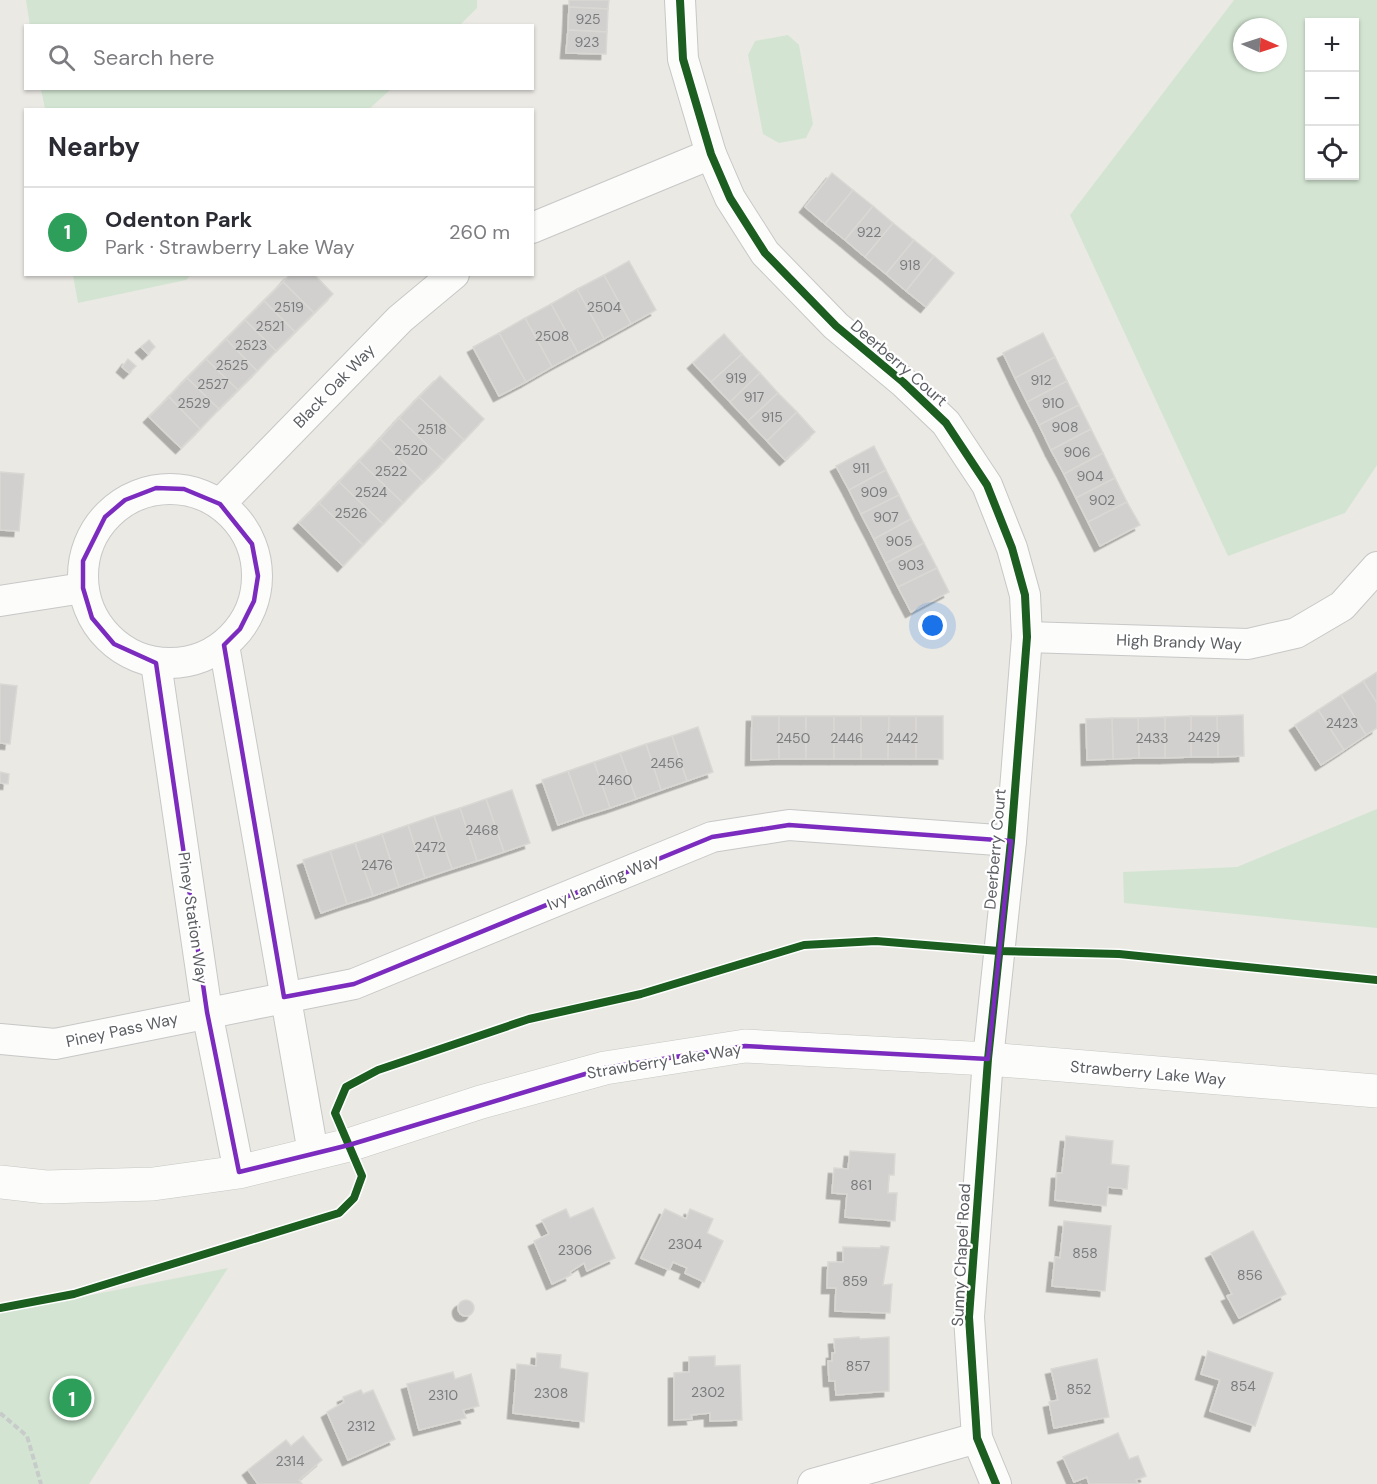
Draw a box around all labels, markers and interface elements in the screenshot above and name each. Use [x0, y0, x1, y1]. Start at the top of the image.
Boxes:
house number: 925 [575, 10, 601, 28]
north arrow [1233, 18, 1287, 72]
map controls [1305, 18, 1359, 180]
button: + [1305, 18, 1359, 72]
search box [24, 24, 534, 90]
house number: 923 [575, 33, 599, 51]
icon: search [45, 41, 78, 74]
text: Search here [93, 43, 214, 72]
button: − [1305, 72, 1359, 126]
button: locate [1305, 126, 1359, 180]
text: Nearby [48, 130, 140, 164]
text: Odenton Park [105, 205, 252, 234]
text: 1 [64, 219, 71, 245]
text: 260 m [449, 219, 510, 245]
house number: 922 [857, 223, 881, 241]
text: Park · Strawberry Lake Way [105, 234, 355, 260]
house number: 918 [899, 256, 921, 274]
house number: 2519 [274, 298, 304, 316]
house number: 2504 [587, 298, 622, 316]
street label: Deerberry Court [846, 315, 952, 411]
house number: 2521 [256, 317, 284, 335]
house number: 2508 [535, 327, 569, 345]
house number: 2523 [235, 336, 267, 354]
street label: Black Oak Way [289, 339, 379, 432]
house number: 2525 [216, 356, 248, 374]
house number: 919 [725, 369, 747, 387]
house number: 912 [1031, 371, 1052, 389]
house number: 2527 [197, 375, 229, 393]
house number: 917 [744, 388, 764, 406]
house number: 2529 [177, 394, 211, 412]
house number: 910 [1042, 394, 1064, 412]
house number: 915 [761, 408, 783, 426]
house number: 908 [1052, 418, 1078, 436]
house number: 2518 [417, 420, 447, 438]
house number: 2520 [394, 441, 428, 459]
house number: 906 [1063, 443, 1091, 461]
house number: 911 [852, 459, 870, 477]
house number: 2522 [375, 462, 407, 480]
house number: 904 [1077, 467, 1104, 485]
house number: 2524 [355, 483, 388, 501]
house number: 909 [860, 483, 888, 501]
house number: 902 [1089, 491, 1115, 509]
house number: 2526 [334, 504, 368, 522]
house number: 907 [873, 508, 899, 526]
house number: 905 [886, 532, 912, 550]
house number: 903 [898, 556, 924, 574]
your location [918, 611, 947, 640]
street label: High Brandy Way [1116, 629, 1242, 655]
house number: 2423 [1326, 714, 1358, 732]
house number: 2429 [1187, 728, 1221, 746]
house number: 2450 [776, 729, 810, 747]
house number: 2446 [830, 729, 864, 747]
house number: 2442 [886, 729, 918, 747]
house number: 2433 [1136, 729, 1168, 747]
house number: 2456 [650, 754, 684, 772]
house number: 2460 [598, 771, 632, 789]
street label: Deerberry Court [979, 788, 1011, 910]
house number: 2468 [465, 821, 499, 839]
house number: 2472 [414, 838, 446, 856]
street label: Ivy Landing Way [544, 849, 662, 915]
street label: Piney Station Way [173, 851, 213, 986]
house number: 2476 [361, 856, 393, 874]
street label: Piney Pass Way [64, 1008, 180, 1052]
street label: Strawberry Lake Way [585, 1038, 743, 1084]
street label: Strawberry Lake Way [1069, 1056, 1227, 1090]
house number: 861 [850, 1176, 872, 1194]
street label: Sunny Chapel Road [947, 1183, 975, 1327]
house number: 2304 [668, 1235, 703, 1253]
house number: 2306 [558, 1241, 592, 1259]
house number: 858 [1072, 1244, 1098, 1262]
house number: 856 [1237, 1266, 1263, 1284]
house number: 859 [842, 1272, 868, 1290]
house number: 857 [846, 1357, 870, 1375]
pin: 1 [52, 1376, 92, 1420]
house number: 854 [1230, 1377, 1256, 1395]
house number: 852 [1067, 1380, 1091, 1398]
house number: 2302 [691, 1383, 725, 1401]
house number: 2308 [534, 1384, 568, 1402]
house number: 2310 [428, 1386, 458, 1404]
house number: 2312 [347, 1417, 375, 1435]
house number: 2314 [276, 1452, 305, 1470]

